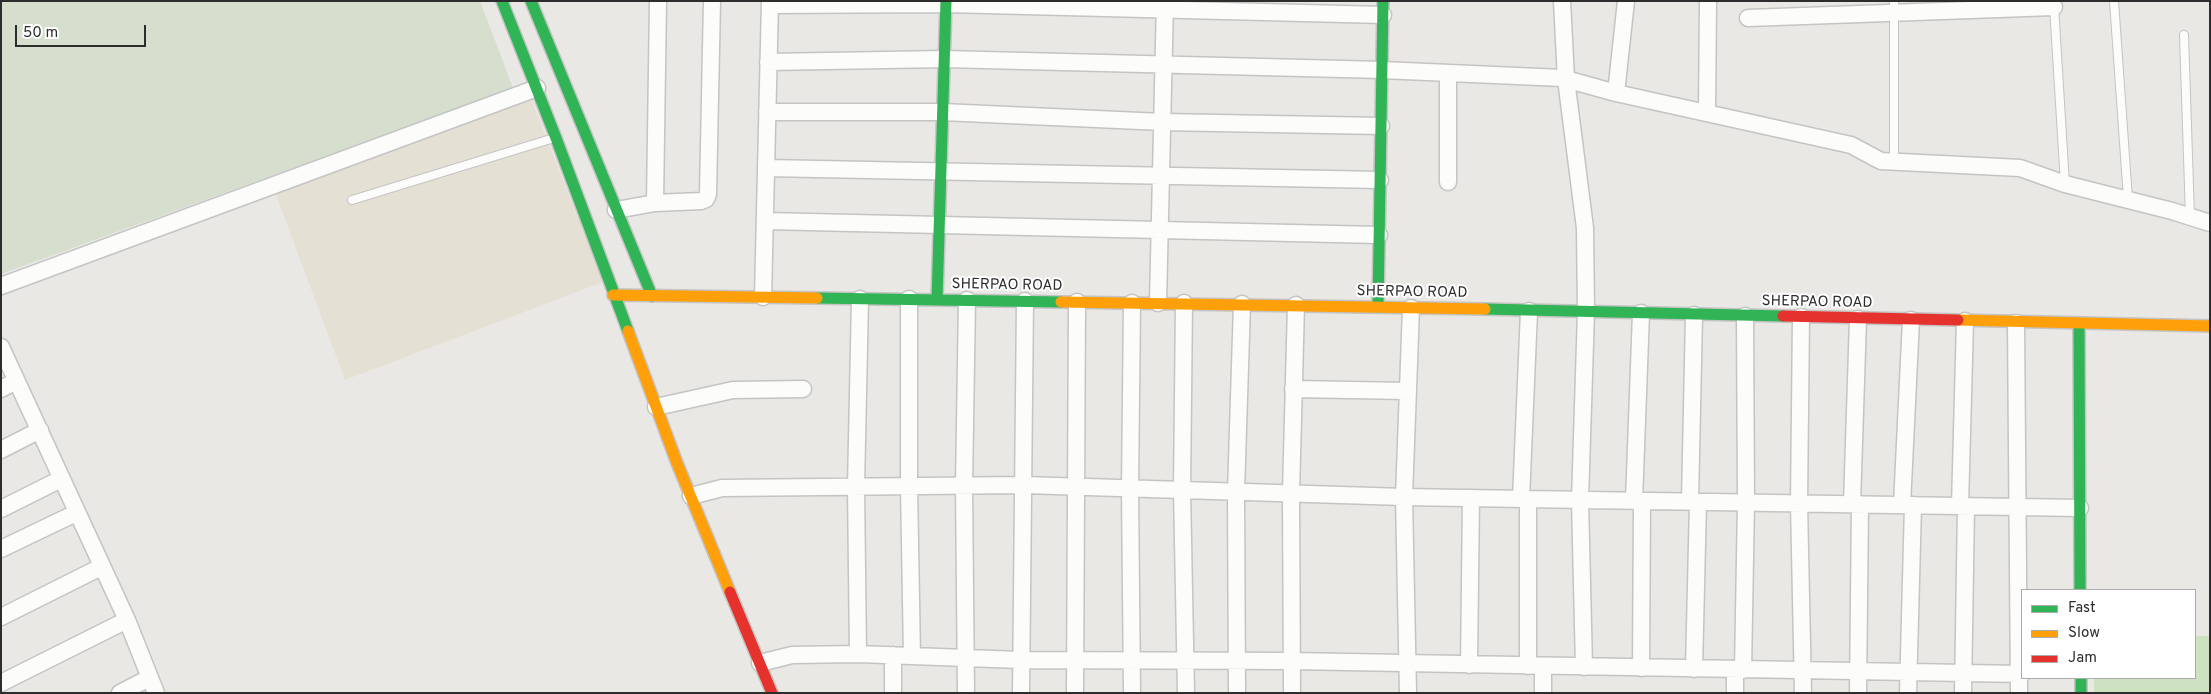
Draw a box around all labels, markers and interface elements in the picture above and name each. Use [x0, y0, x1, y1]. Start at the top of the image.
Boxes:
scale bar [18, 15, 149, 47]
text: 50 m [23, 24, 58, 43]
street label: SHERPAO ROAD [951, 276, 1063, 296]
street label: SHERPAO ROAD [1356, 283, 1468, 303]
street label: SHERPAO ROAD [1761, 293, 1873, 313]
legend [2021, 589, 2196, 679]
text: Fast [2068, 599, 2096, 618]
text: Slow [2068, 624, 2100, 643]
text: Jam [2068, 649, 2097, 668]

